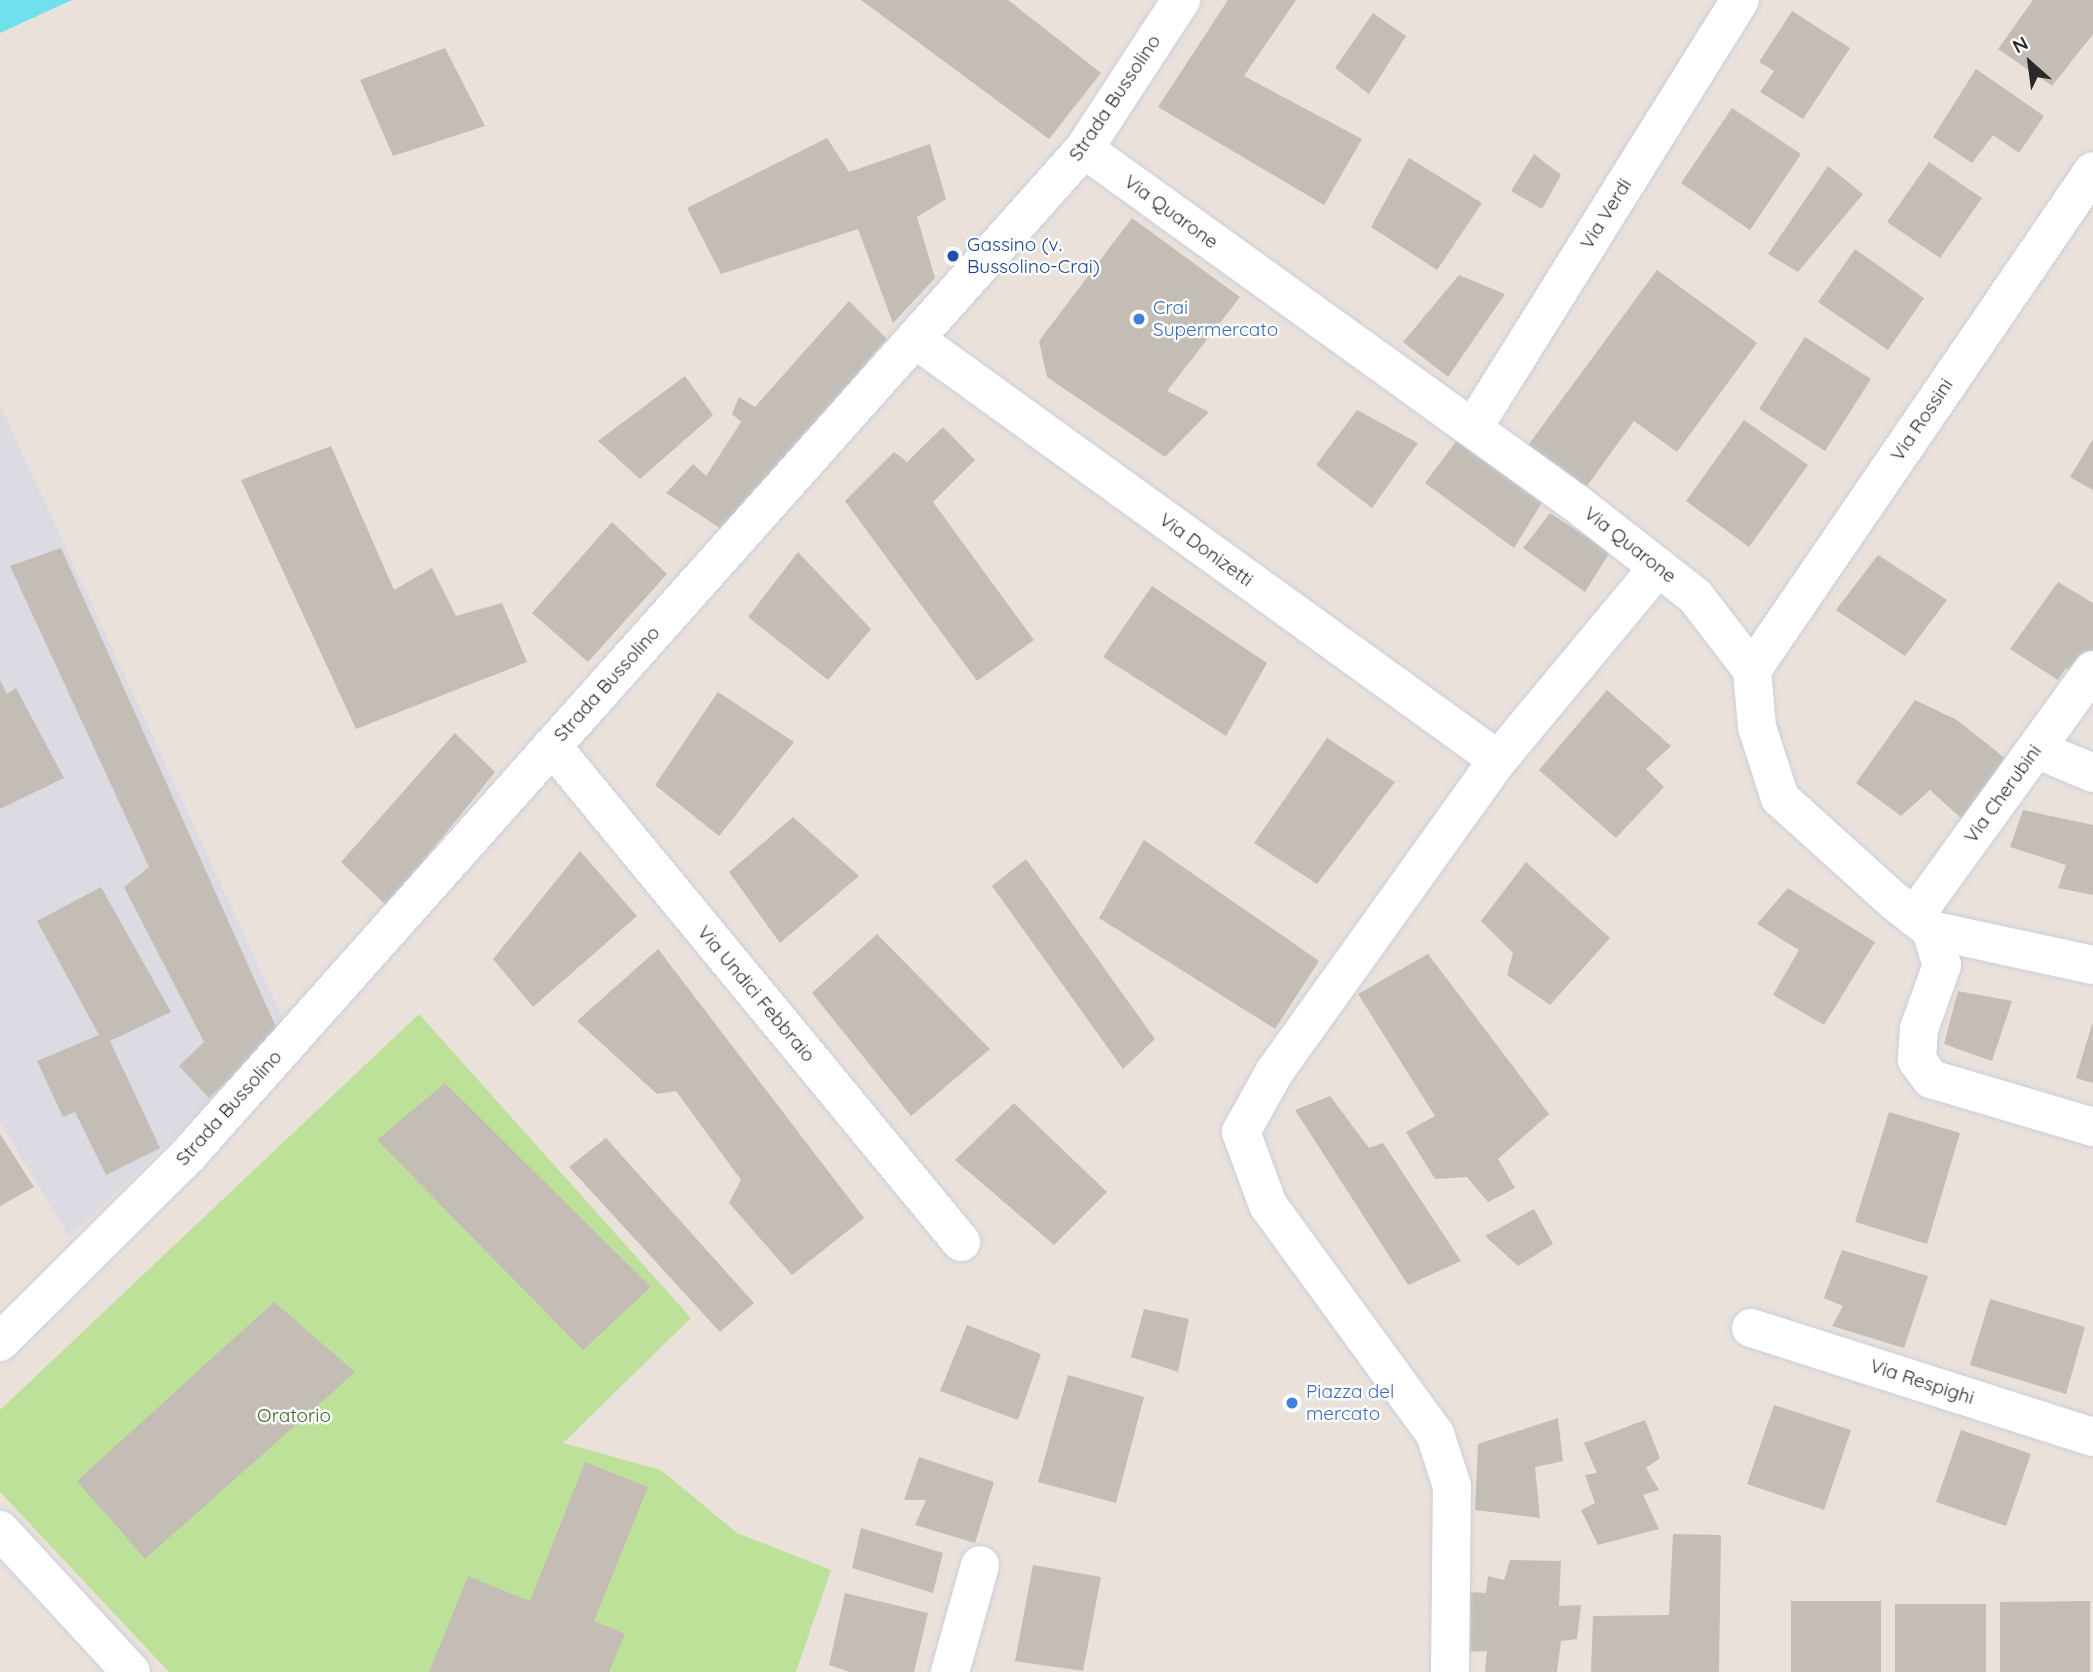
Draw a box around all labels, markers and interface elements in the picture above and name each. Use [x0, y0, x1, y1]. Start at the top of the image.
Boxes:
north arrow [1995, 28, 2065, 98]
street label: Strada Bussolino [1064, 31, 1166, 165]
text: N [2008, 31, 2032, 58]
street label: Via Quarone [1120, 170, 1222, 254]
street label: Via Verdi [1575, 175, 1637, 253]
place label: Gassino (v. Bussolino-Crai) [967, 234, 1100, 278]
marker: Gassino (v. Bussolino-Crai) [945, 248, 961, 264]
place label: Crai Supermercato [1153, 297, 1278, 341]
marker: Crai Supermercato [1131, 311, 1147, 327]
street label: Via Rossini [1886, 374, 1958, 466]
street label: Via Quarone [1579, 502, 1681, 588]
street label: Via Donizetti [1155, 508, 1257, 592]
street label: Strada Bussolino [549, 622, 665, 746]
street label: Via Cherubini [1960, 740, 2046, 848]
street label: Via Undici Febbraio [692, 921, 820, 1067]
street label: Strada Bussolino [171, 1046, 287, 1170]
street label: Via Respighi [1867, 1354, 1977, 1410]
place label: Piazza del mercato [1306, 1381, 1394, 1425]
marker: Piazza del mercato [1284, 1395, 1300, 1411]
park label: Oratorio [257, 1405, 331, 1427]

